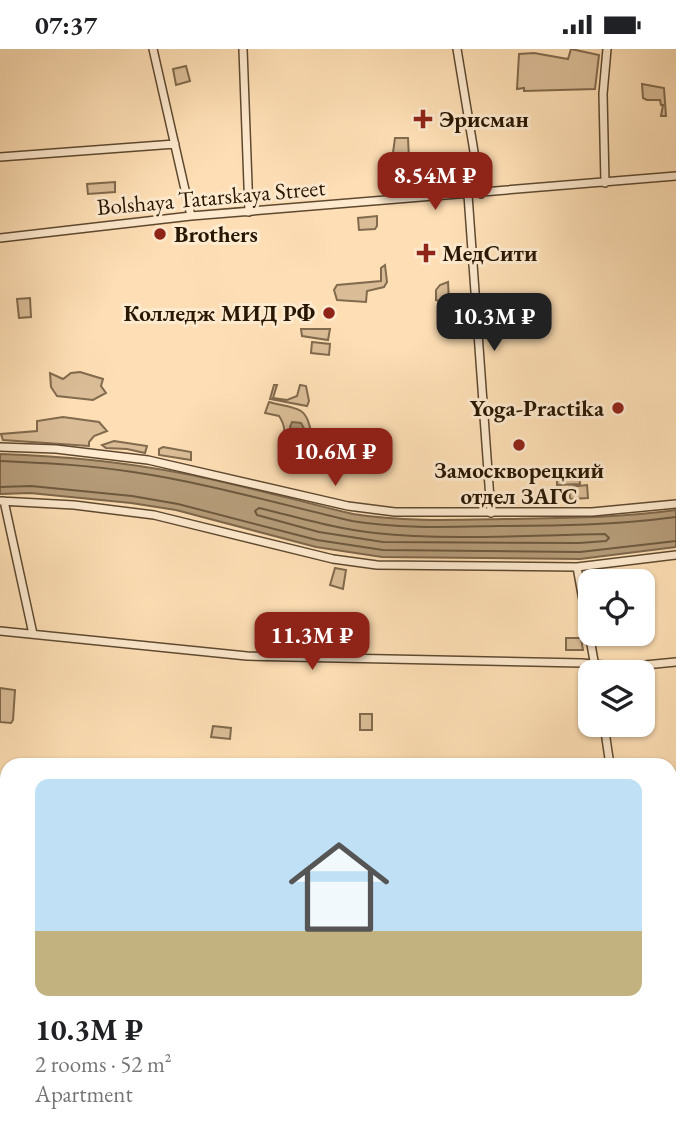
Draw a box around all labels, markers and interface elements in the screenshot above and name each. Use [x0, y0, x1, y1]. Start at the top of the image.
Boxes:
text: 07:37 [35, 8, 97, 42]
place label: Эрисман [439, 104, 529, 134]
marker: Эрисман [413, 109, 433, 129]
pin: 8.54M ₽ [370, 153, 500, 212]
text: 8.54M ₽ [394, 160, 476, 190]
street label: Bolshaya Tatarskaya Street [96, 172, 327, 222]
place label: Brothers [174, 219, 258, 249]
marker: Brothers [152, 226, 168, 242]
place label: МедСити [442, 238, 538, 268]
marker: МедСити [416, 243, 436, 263]
pin: 10.3M ₽ [429, 293, 559, 353]
place label: Колледж МИД РФ [123, 298, 315, 328]
text: 10.3M ₽ [453, 301, 535, 331]
marker: Колледж МИД РФ [321, 305, 337, 321]
place label: Yoga-Practika [470, 393, 605, 423]
marker: Yoga-Practika [610, 400, 626, 416]
pin: 10.6M ₽ [270, 429, 400, 488]
text: 10.6M ₽ [294, 436, 376, 466]
marker: Замоскворецкий отдел ЗАГС [511, 437, 527, 453]
place label: Замоскворецкий отдел ЗАГС [434, 455, 605, 511]
map controls [578, 569, 655, 737]
button: locate [578, 569, 655, 646]
pin: 11.3M ₽ [247, 613, 377, 672]
text: 11.3M ₽ [271, 620, 353, 650]
button: layers [578, 660, 655, 737]
icon: home [276, 824, 402, 950]
text: 10.3M ₽ [35, 1010, 143, 1049]
text: 2 rooms · 52 m² [35, 1049, 172, 1079]
text: Apartment [35, 1079, 133, 1109]

